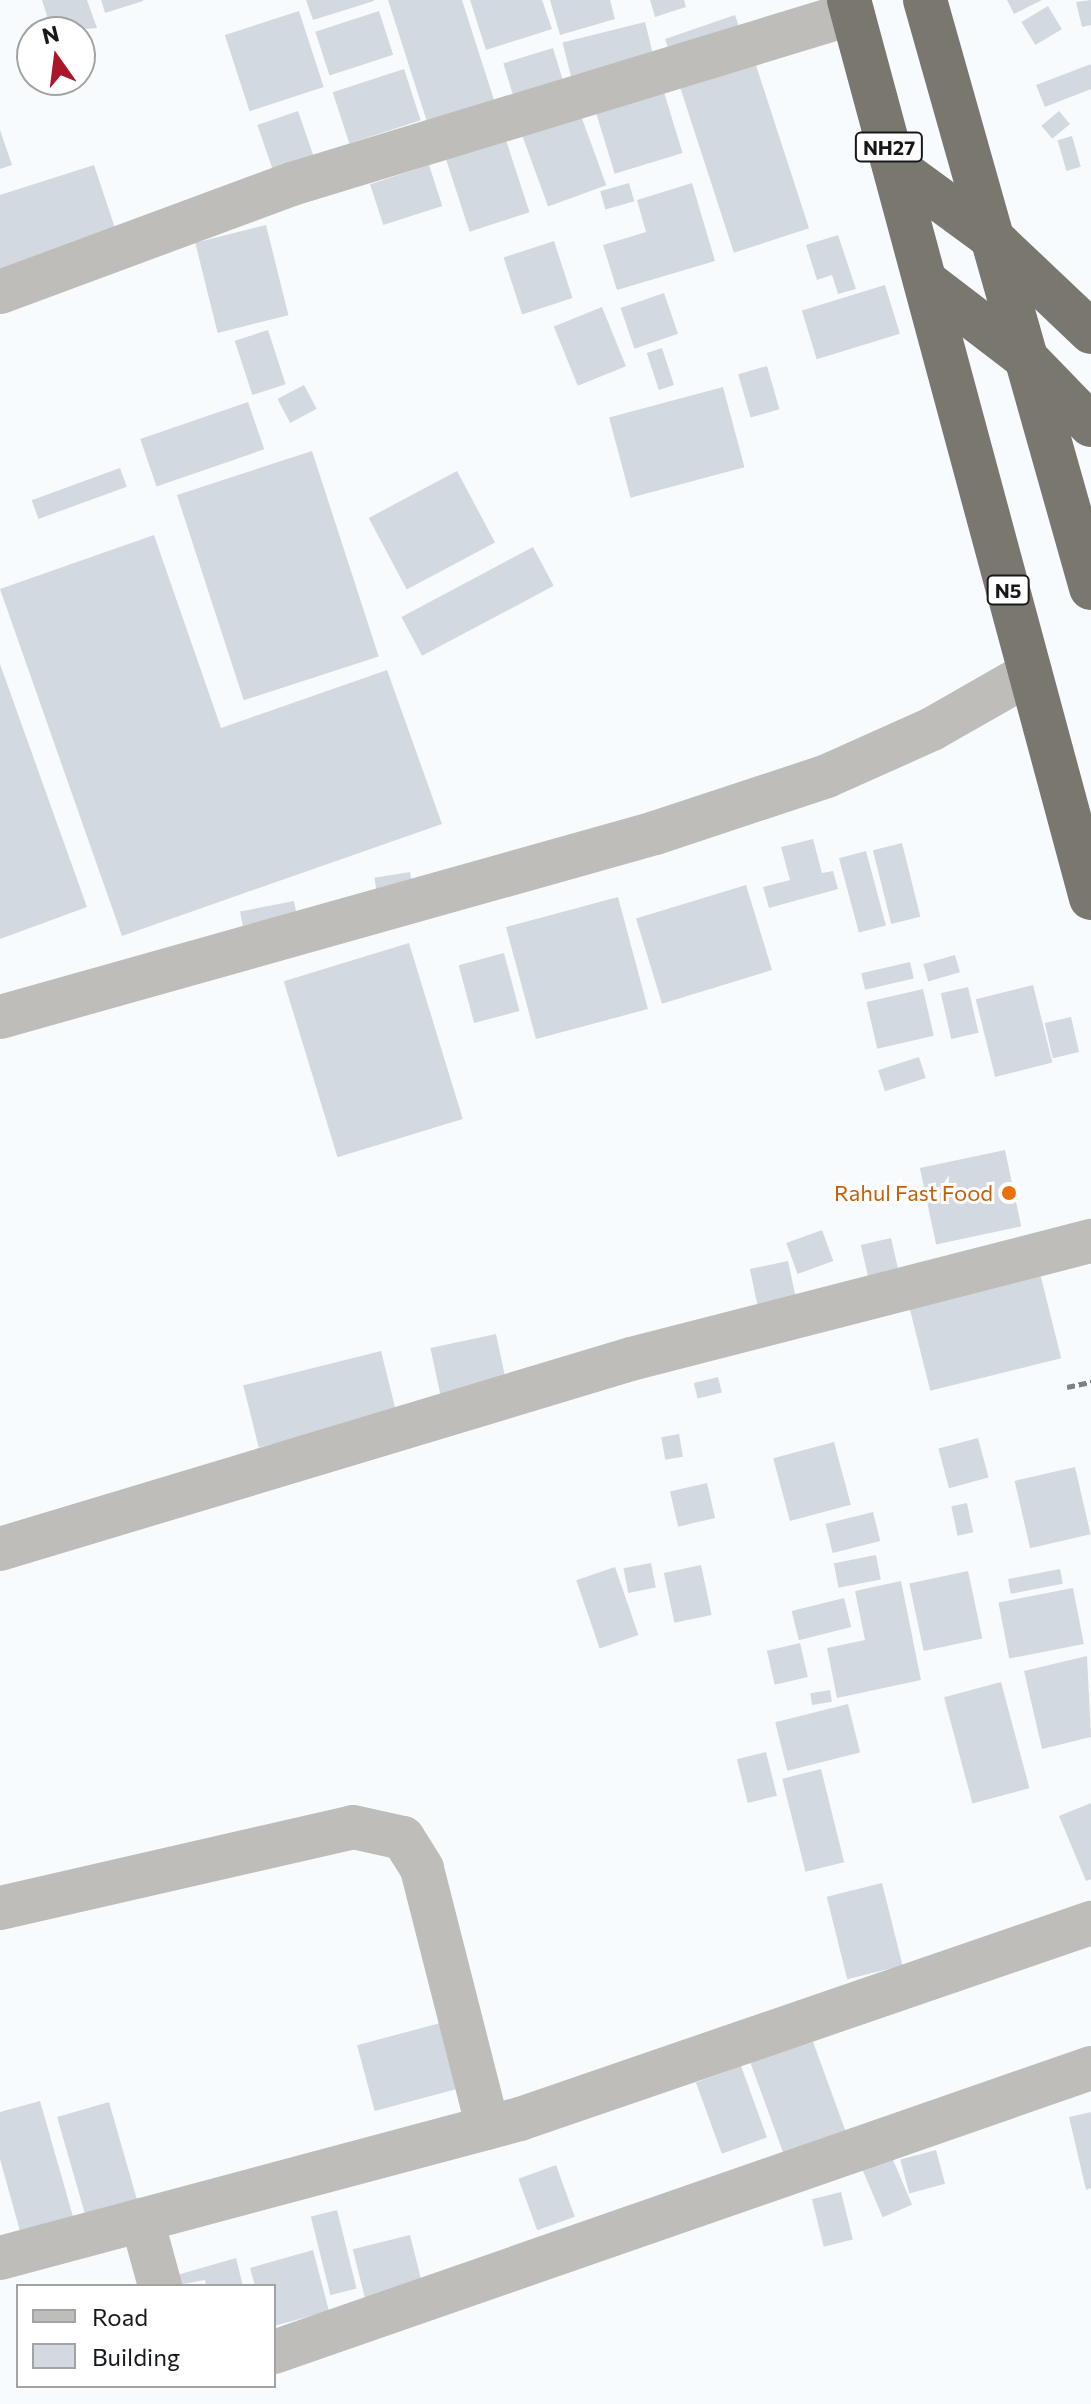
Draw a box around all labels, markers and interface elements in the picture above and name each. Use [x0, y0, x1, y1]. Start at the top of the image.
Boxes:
north arrow [16, 16, 96, 96]
text: N [39, 19, 62, 49]
road number: NH27 [853, 131, 925, 163]
road number: N5 [986, 574, 1030, 606]
place label: Rahul Fast Food [834, 1180, 993, 1206]
marker: Rahul Fast Food [1000, 1184, 1018, 1202]
legend [16, 2284, 276, 2388]
text: Road [92, 2302, 148, 2331]
text: Building [92, 2342, 180, 2371]

